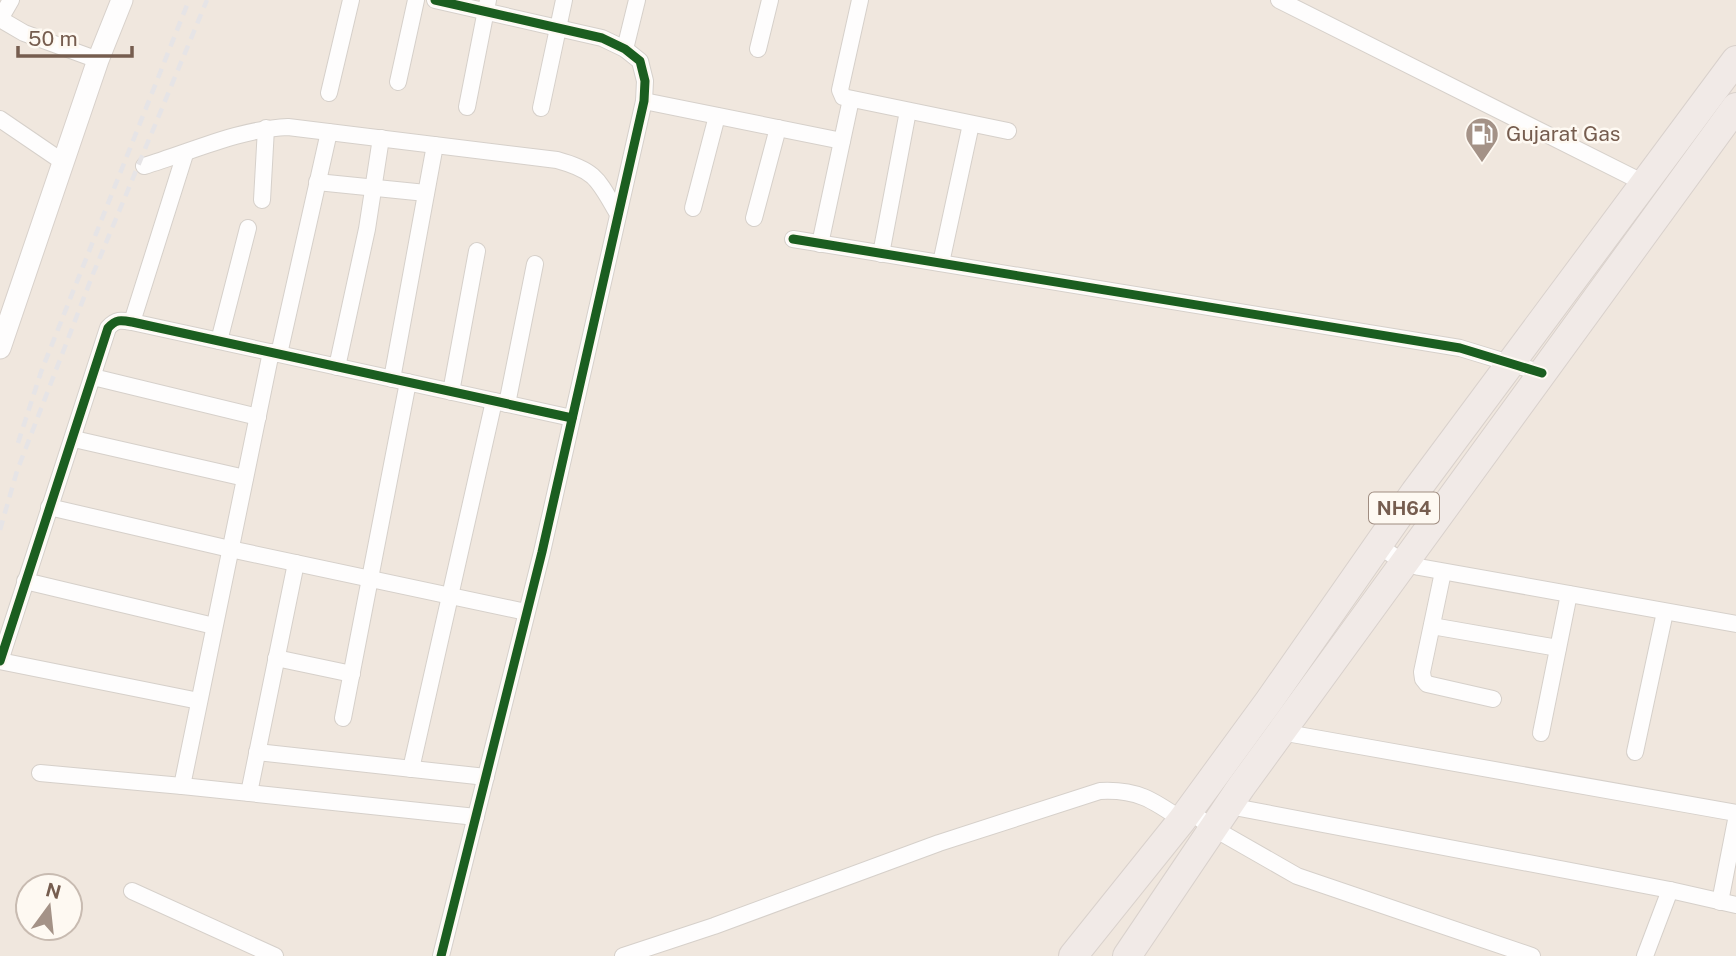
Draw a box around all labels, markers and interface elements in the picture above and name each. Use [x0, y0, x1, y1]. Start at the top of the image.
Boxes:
scale bar [18, 14, 131, 58]
text: 50 m [28, 26, 78, 51]
fuel station icon: Gujarat Gas [1463, 115, 1501, 164]
place label: Gujarat Gas [1506, 121, 1621, 146]
road number: NH64 [1369, 492, 1439, 524]
north arrow [14, 872, 84, 942]
text: N [43, 878, 63, 903]

